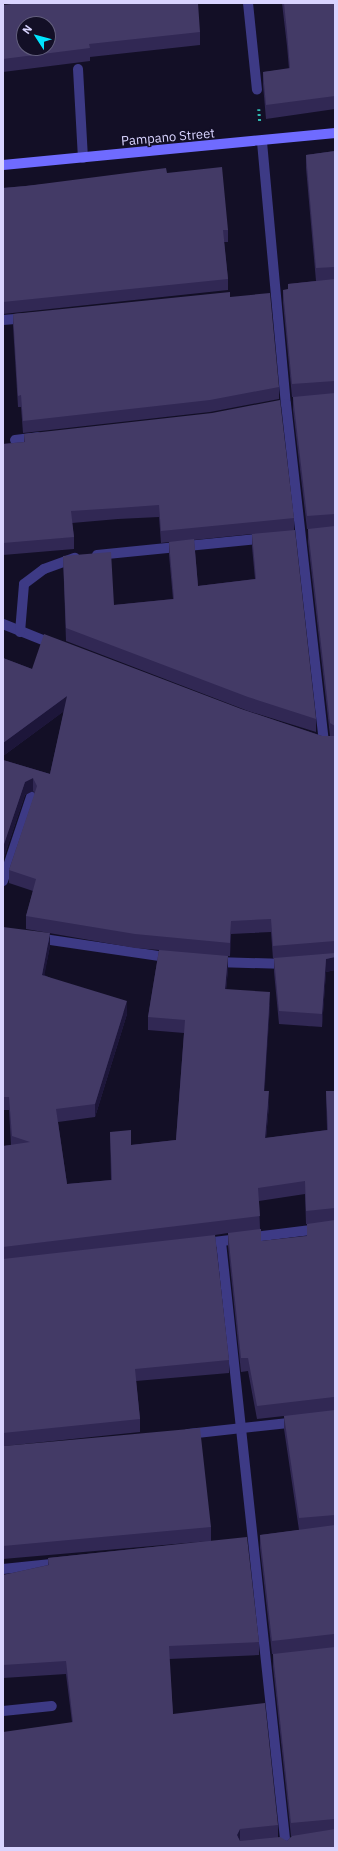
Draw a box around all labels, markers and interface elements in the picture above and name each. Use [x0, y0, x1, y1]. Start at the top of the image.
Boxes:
north arrow [16, 16, 56, 56]
text: N [19, 22, 35, 37]
street label: Pampano Street [121, 126, 215, 150]

